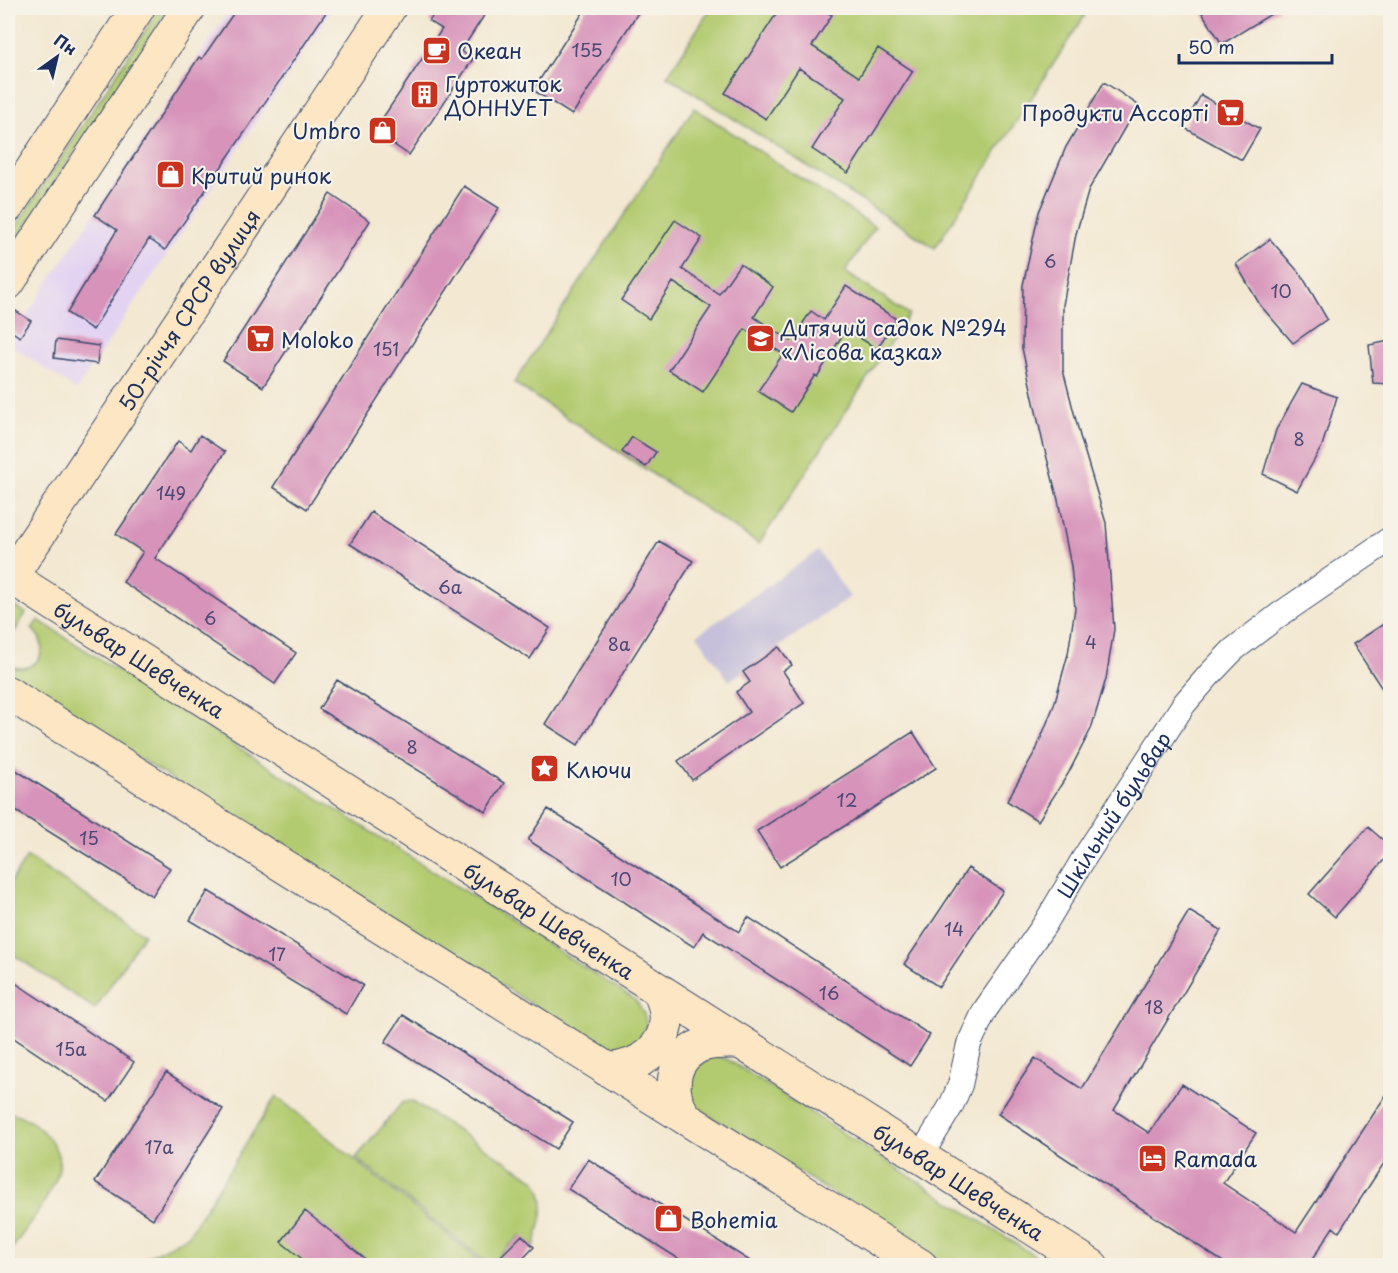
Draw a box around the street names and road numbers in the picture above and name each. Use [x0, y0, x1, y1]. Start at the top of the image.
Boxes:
street label: 50-річчя СРСР вулиця [110, 202, 267, 417]
street label: бульвар Шевченка [48, 592, 231, 725]
street label: Шкільний бульвар [1048, 725, 1178, 904]
street label: бульвар Шевченка [458, 854, 641, 987]
street label: бульвар Шевченка [867, 1115, 1051, 1248]

